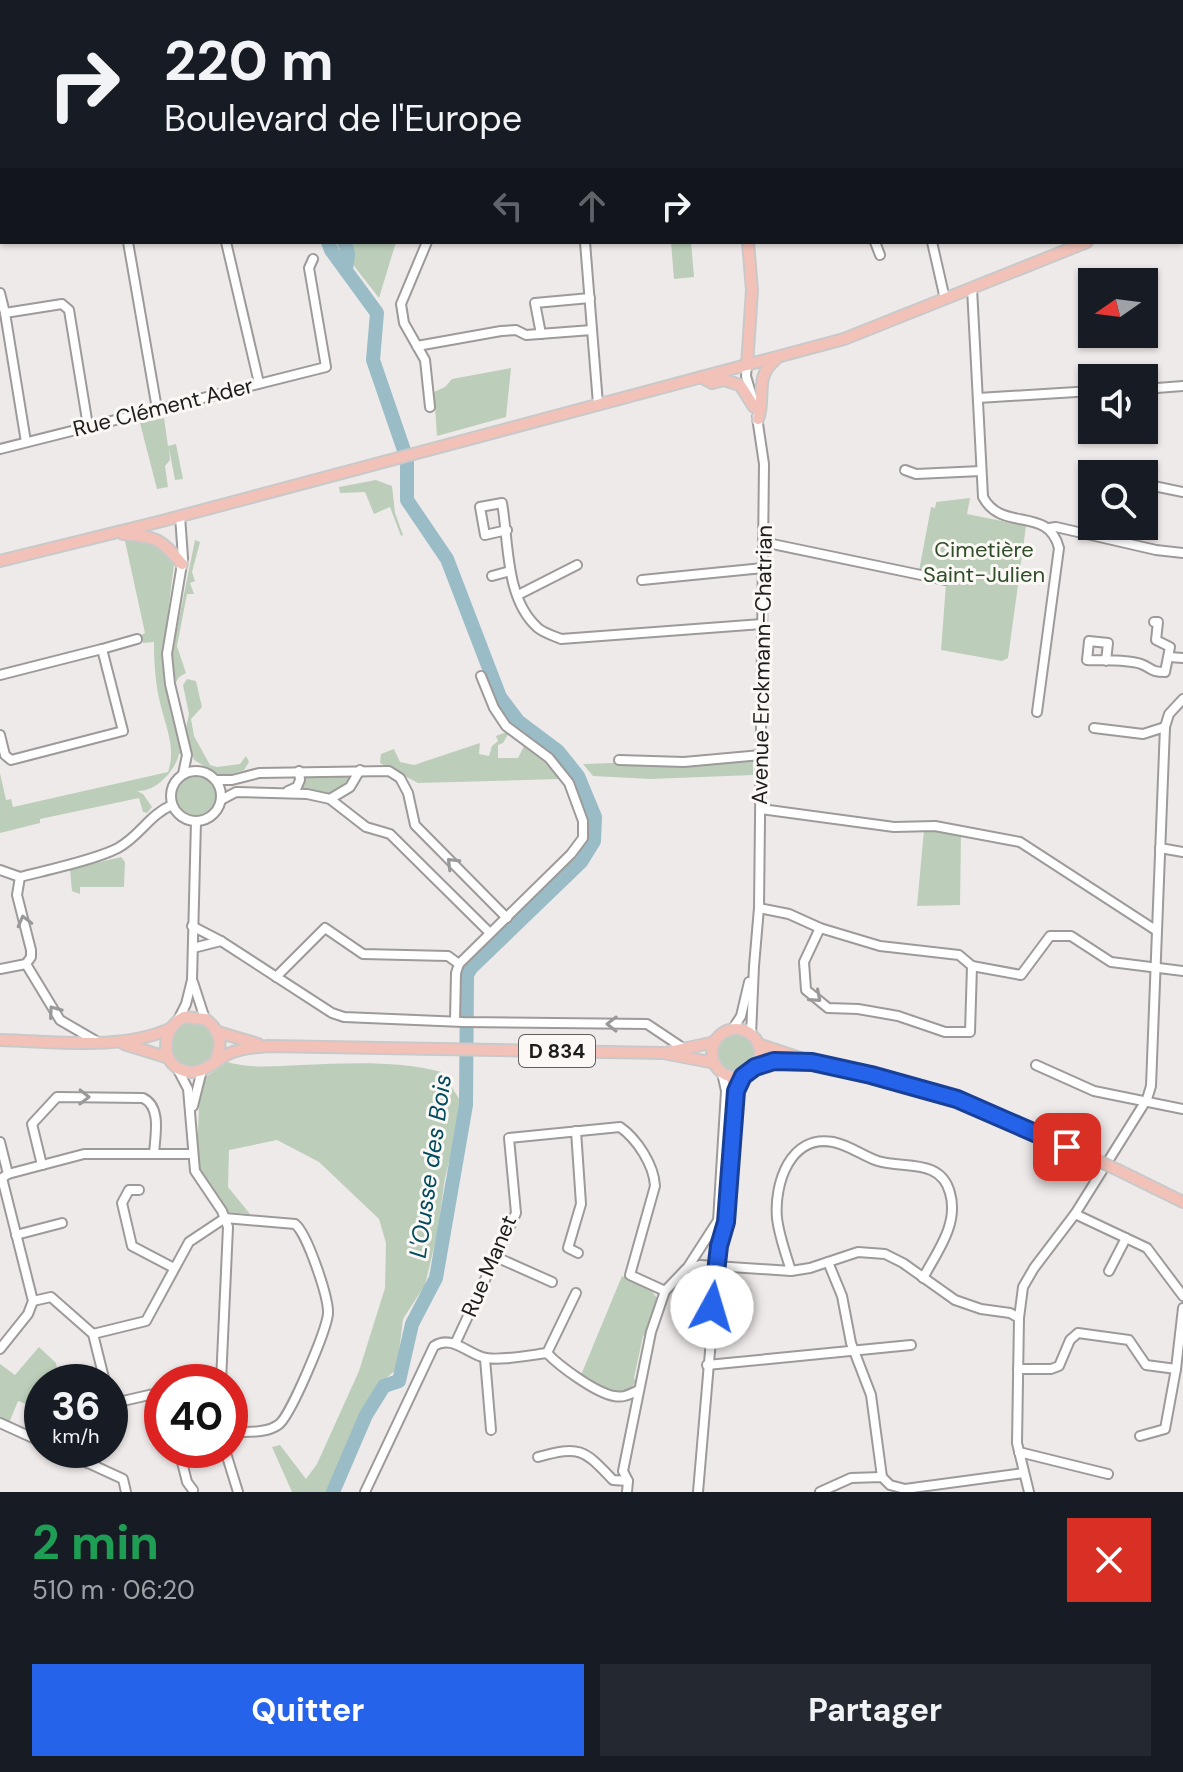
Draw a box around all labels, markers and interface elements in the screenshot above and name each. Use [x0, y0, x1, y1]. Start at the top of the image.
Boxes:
text: 220 m [164, 24, 334, 97]
icon: right [32, 32, 136, 136]
text: Boulevard de l'Europe [164, 95, 522, 142]
icon: left [486, 184, 530, 228]
icon: ahead [570, 184, 614, 228]
icon: right [654, 184, 698, 228]
north arrow [1078, 268, 1158, 348]
map controls [1078, 268, 1158, 540]
button: sound [1078, 364, 1158, 444]
street label: Rue Clément Ader [70, 371, 256, 443]
button: search [1078, 460, 1158, 540]
street label: Avenue Erckmann-Chatrian [745, 525, 779, 805]
park label: Cimetière Saint-Julien [923, 535, 1045, 589]
one-way arrow [447, 858, 461, 872]
one-way arrow [16, 915, 33, 929]
one-way arrow [806, 987, 821, 1002]
one-way arrow [49, 1005, 64, 1019]
one-way arrow [605, 1015, 618, 1033]
road number: D 834 [519, 1035, 595, 1067]
water label: L'Ousse des Bois [402, 1072, 458, 1260]
one-way arrow [78, 1088, 91, 1106]
pin [1033, 1113, 1101, 1181]
icon: arrive [1045, 1125, 1089, 1169]
street label: Rue Manet [455, 1211, 523, 1321]
position arrow [670, 1265, 754, 1349]
speed limit sign: 40 [144, 1364, 248, 1468]
text: 36 [51, 1380, 101, 1432]
text: km/h [52, 1423, 100, 1449]
text: 2 min [32, 1511, 159, 1574]
button: close [1067, 1518, 1151, 1602]
text: 510 m · 06:20 [32, 1573, 195, 1607]
button: Quitter [32, 1664, 584, 1756]
button: Partager [600, 1664, 1151, 1756]

